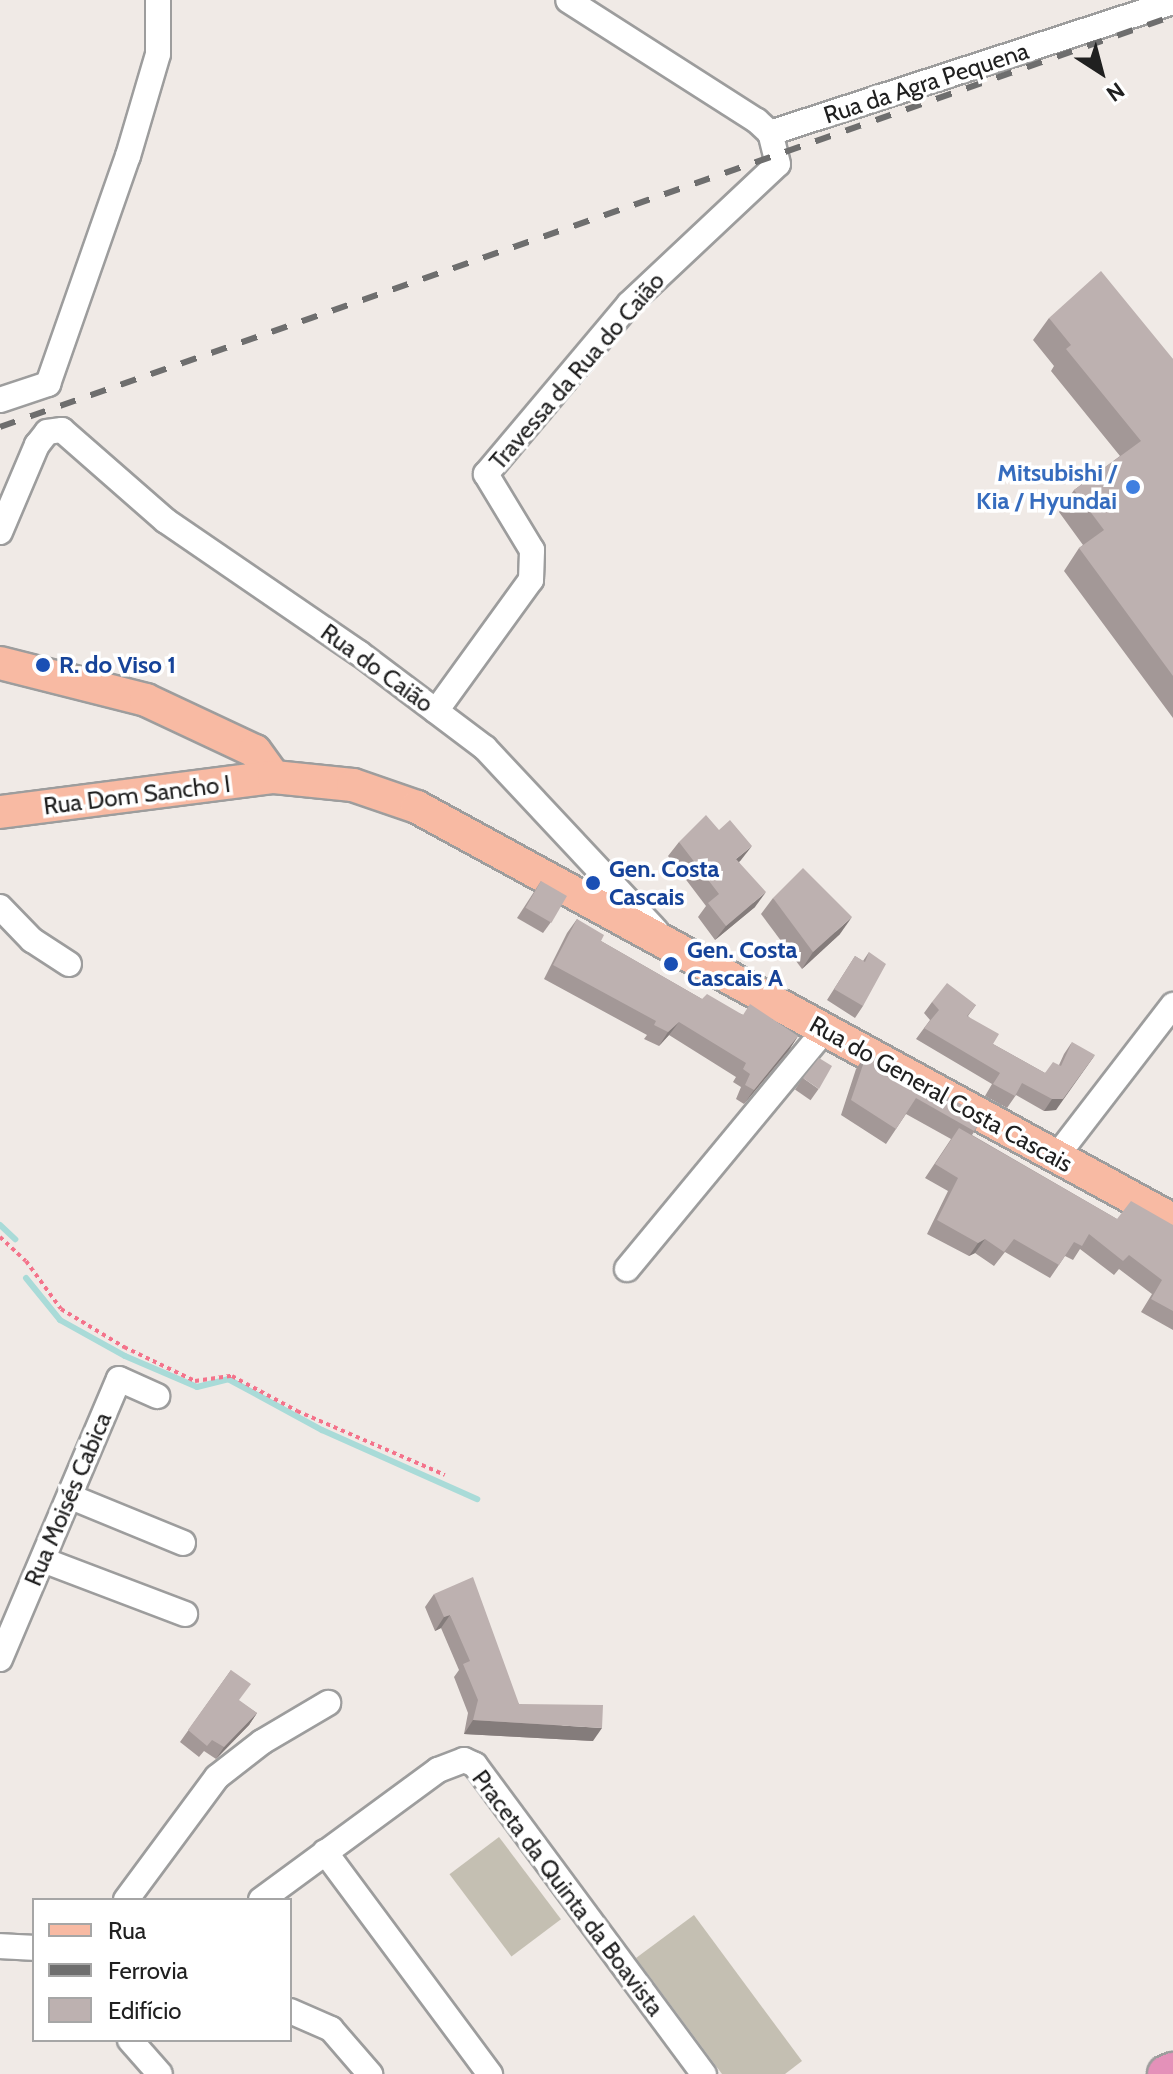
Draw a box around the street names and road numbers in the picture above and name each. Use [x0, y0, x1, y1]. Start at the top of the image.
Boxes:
street label: Rua da Agra Pequena [820, 36, 1032, 130]
street label: Travessa da Rua do Caião [484, 267, 670, 475]
street label: Rua do Caião [315, 618, 439, 718]
street label: Rua Dom Sancho I [42, 769, 232, 821]
street label: Rua do General Costa Cascais [805, 1010, 1077, 1178]
street label: Rua Moisés Cabica [18, 1408, 118, 1590]
street label: Praceta da Quinta da Boavista [466, 1764, 670, 2022]

